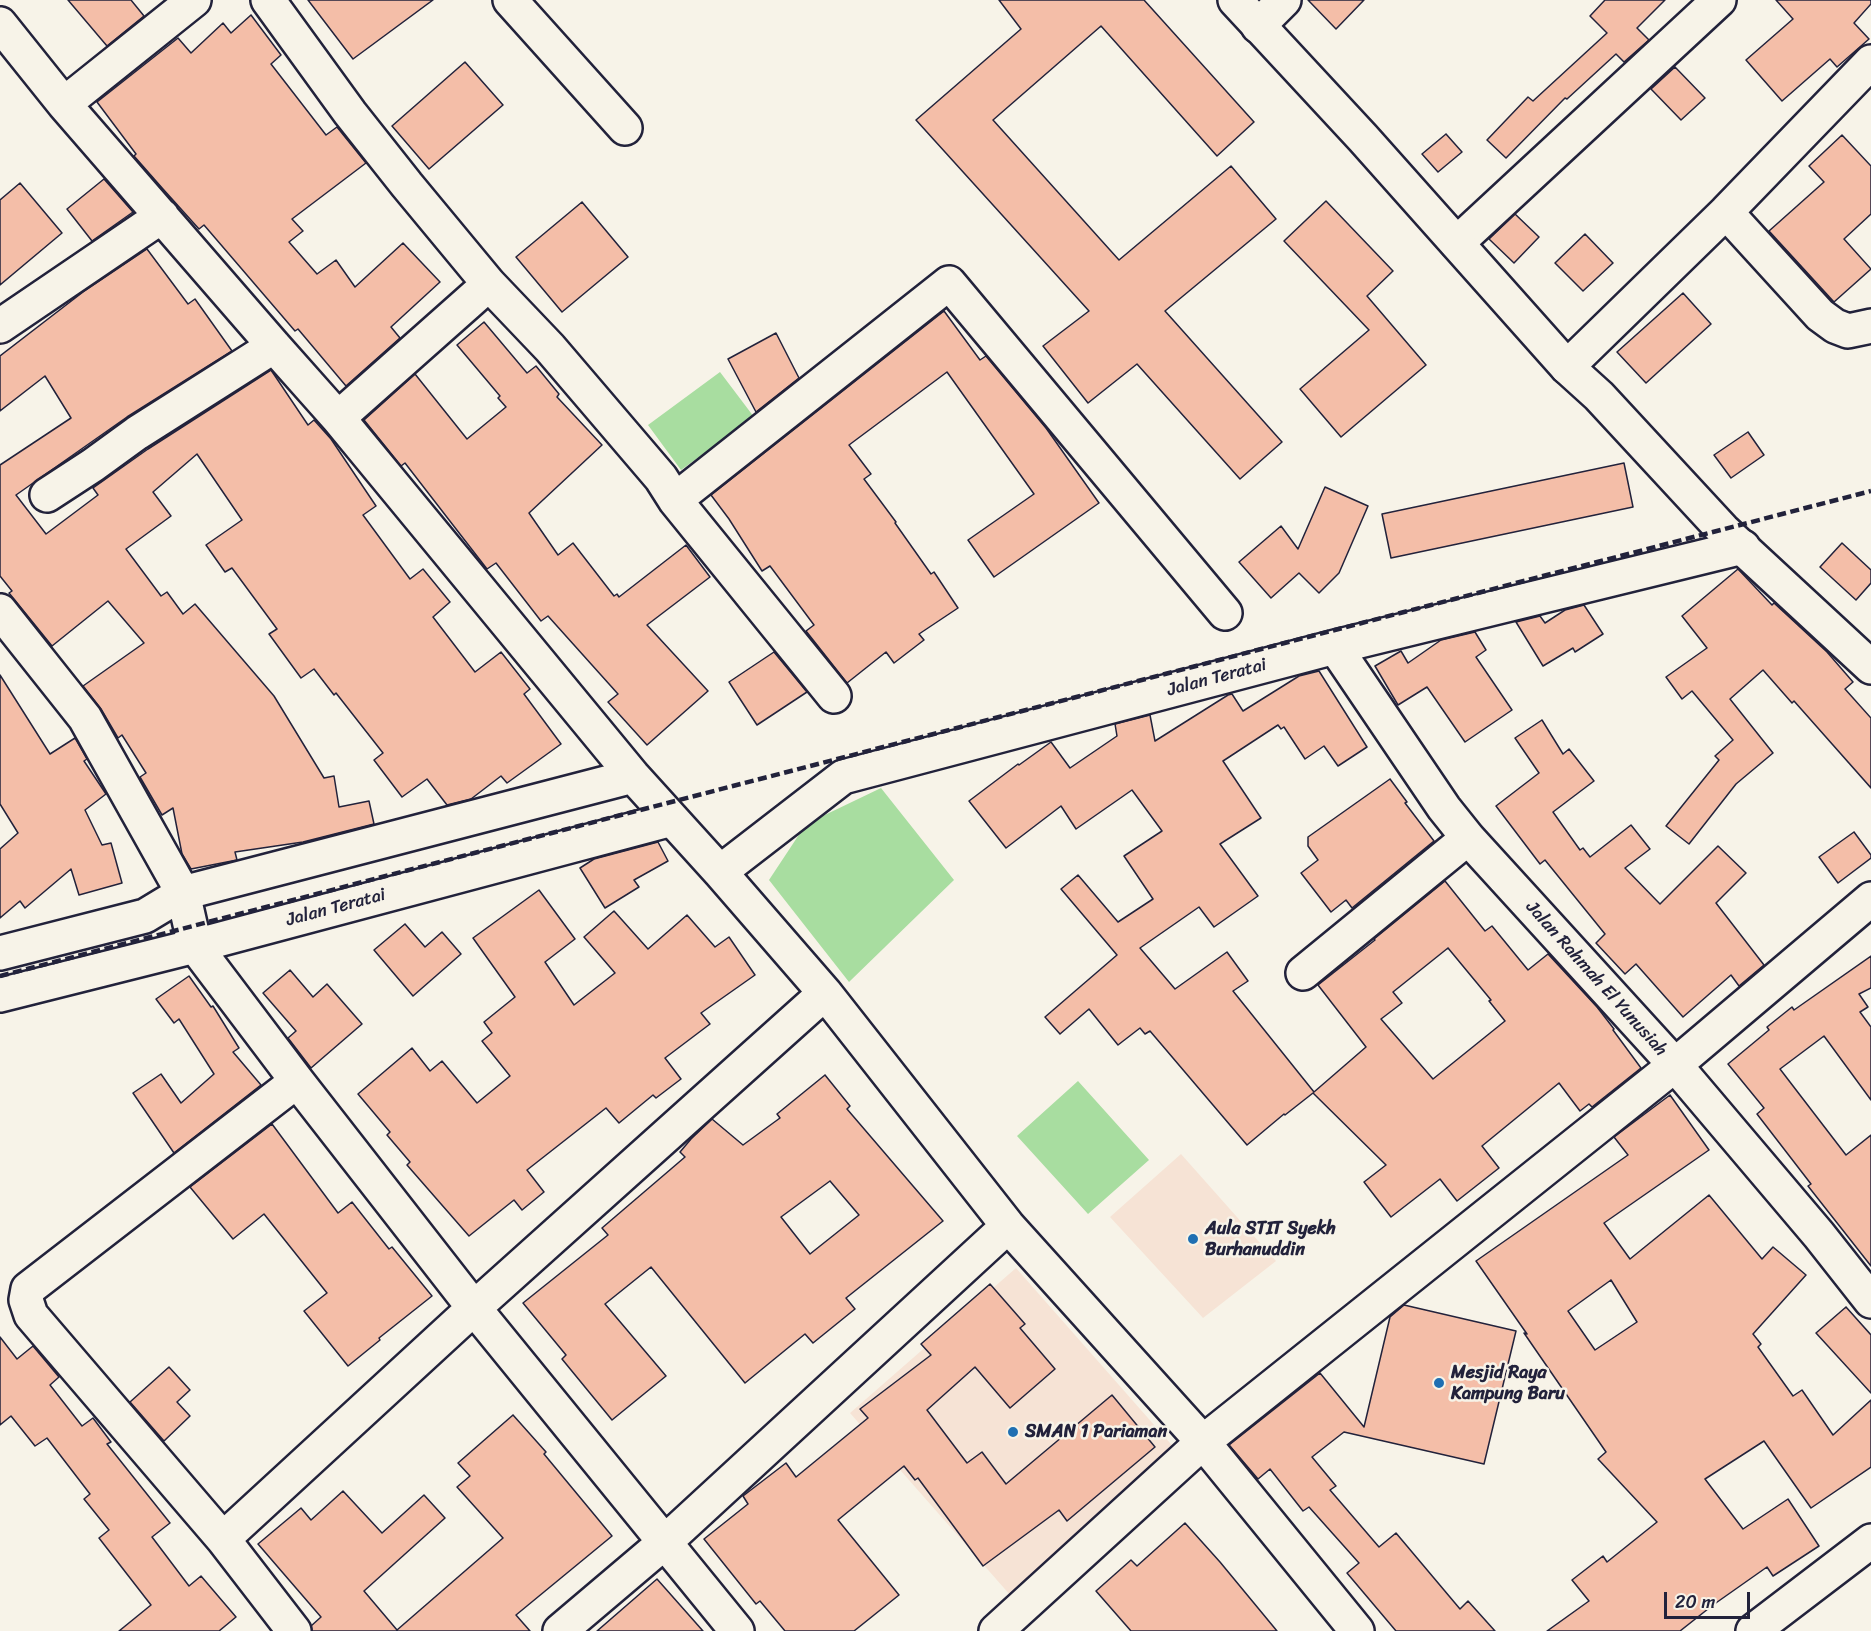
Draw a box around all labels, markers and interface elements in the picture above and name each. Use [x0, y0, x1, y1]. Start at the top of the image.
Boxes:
street label: Jalan Teratai [1165, 654, 1269, 702]
street label: Jalan Teratai [284, 884, 388, 932]
street label: Jalan Rahmah El Yunusiah [1521, 897, 1671, 1061]
place label: Aula STIT Syekh Burhanuddin [1205, 1218, 1336, 1260]
marker: Aula STIT Syekh Burhanuddin [1186, 1232, 1200, 1246]
place label: Mesjid Raya Kampung Baru [1451, 1362, 1565, 1404]
marker: Mesjid Raya Kampung Baru [1432, 1376, 1446, 1390]
place label: SMAN 1 Pariaman [1025, 1421, 1167, 1443]
marker: SMAN 1 Pariaman [1006, 1425, 1020, 1439]
scale bar [1667, 1580, 1752, 1618]
text: 20 m [1675, 1586, 1715, 1618]

